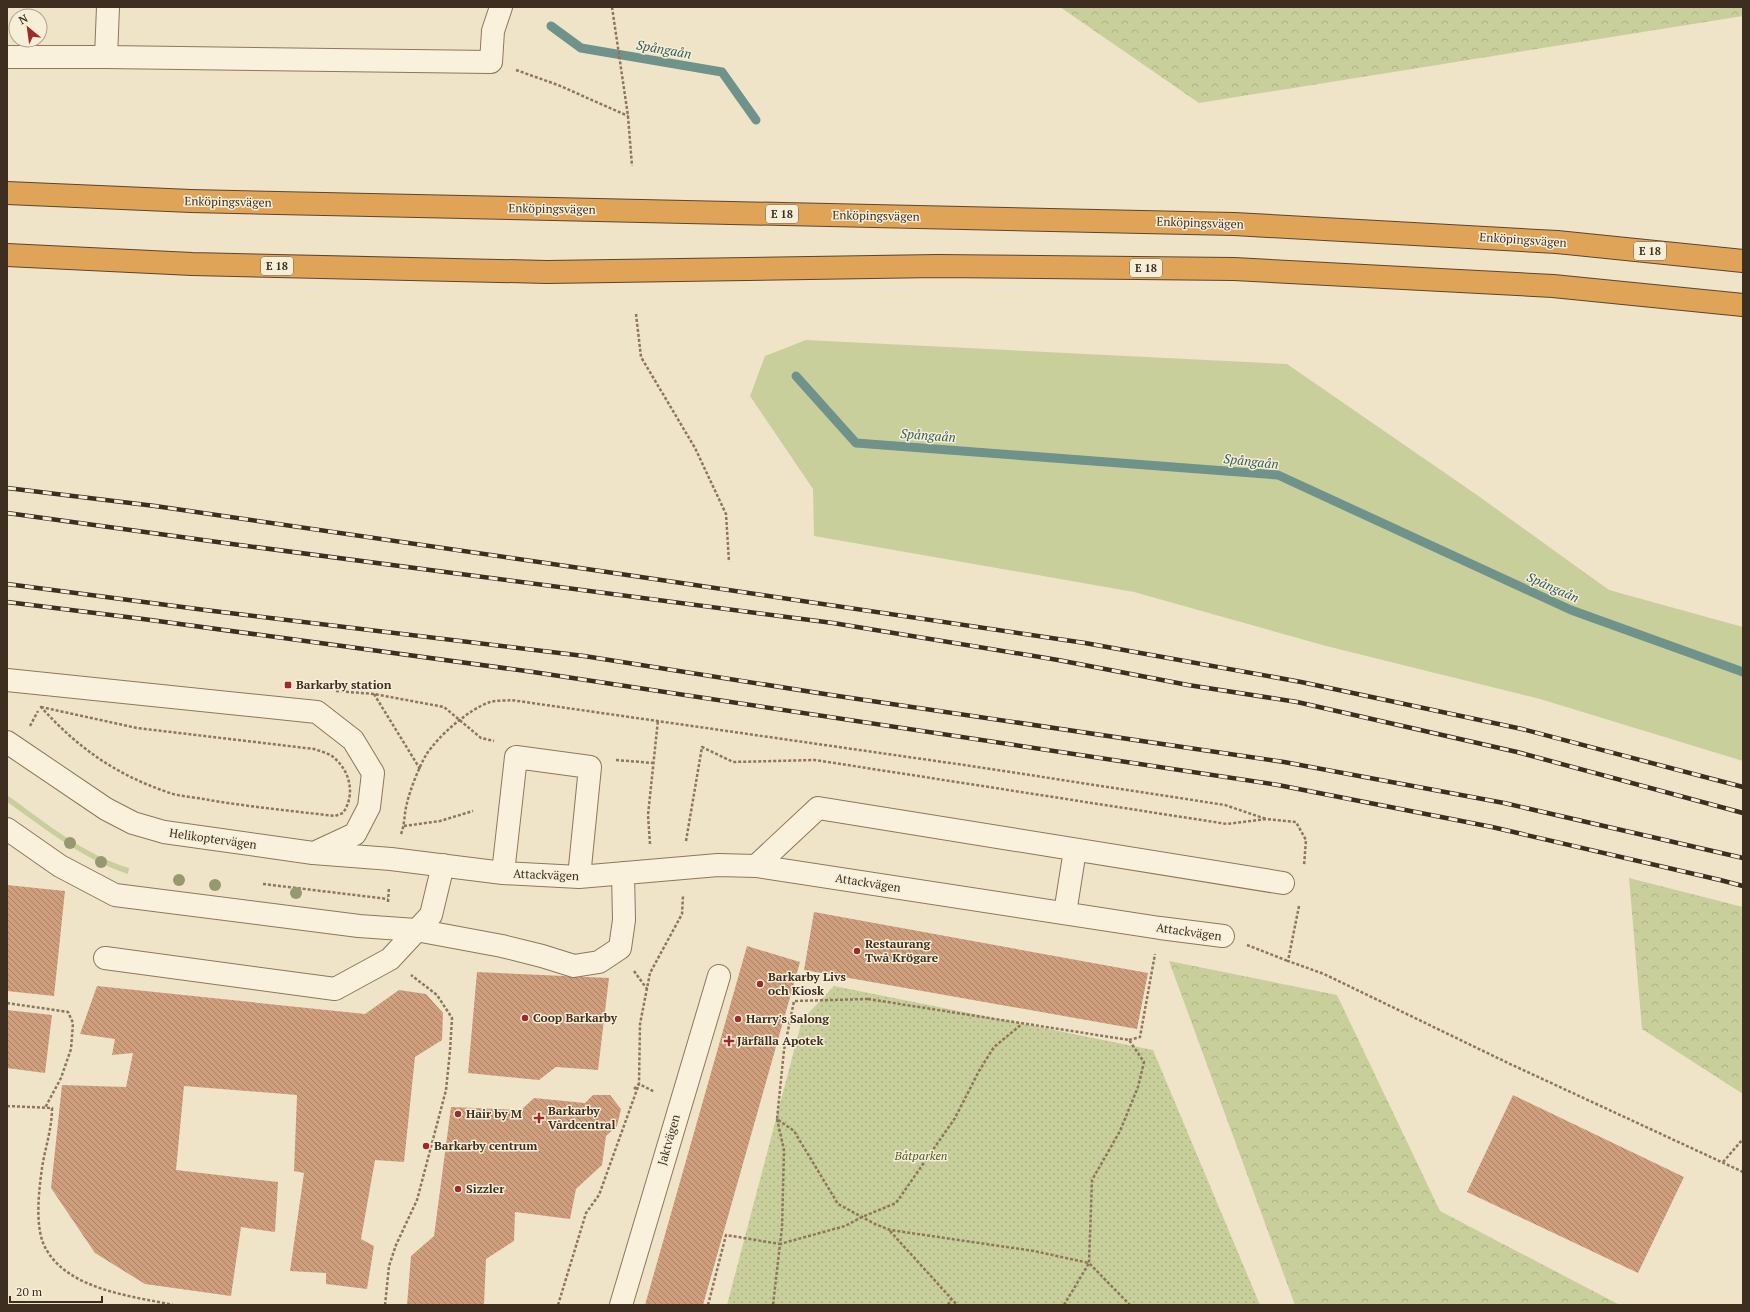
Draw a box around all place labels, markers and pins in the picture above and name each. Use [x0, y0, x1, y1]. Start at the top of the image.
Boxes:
place label: Barkarby station [296, 677, 392, 692]
marker: Barkarby station [283, 680, 293, 690]
place label: Restaurang Twå Krögare [865, 936, 939, 965]
marker: Restaurang Twå Krögare [852, 946, 862, 956]
place label: Barkarby Livs och Kiosk [768, 969, 846, 998]
marker: Barkarby Livs och Kiosk [755, 979, 765, 989]
place label: Coop Barkarby [533, 1010, 618, 1025]
place label: Harry's Salong [746, 1011, 829, 1026]
marker: Coop Barkarby [520, 1013, 530, 1023]
marker: Harry's Salong [733, 1014, 743, 1024]
place label: Järfälla Apotek [737, 1033, 824, 1048]
marker: Järfälla Apotek [724, 1036, 734, 1046]
place label: Barkarby Vårdcentral [548, 1103, 616, 1132]
place label: Hair by M [466, 1106, 522, 1121]
marker: Hair by M [453, 1109, 463, 1119]
marker: Barkarby Vårdcentral [533, 1112, 545, 1124]
place label: Barkarby centrum [434, 1138, 537, 1153]
marker: Barkarby centrum [421, 1141, 431, 1151]
place label: Sizzler [466, 1181, 505, 1196]
marker: Sizzler [453, 1184, 463, 1194]

